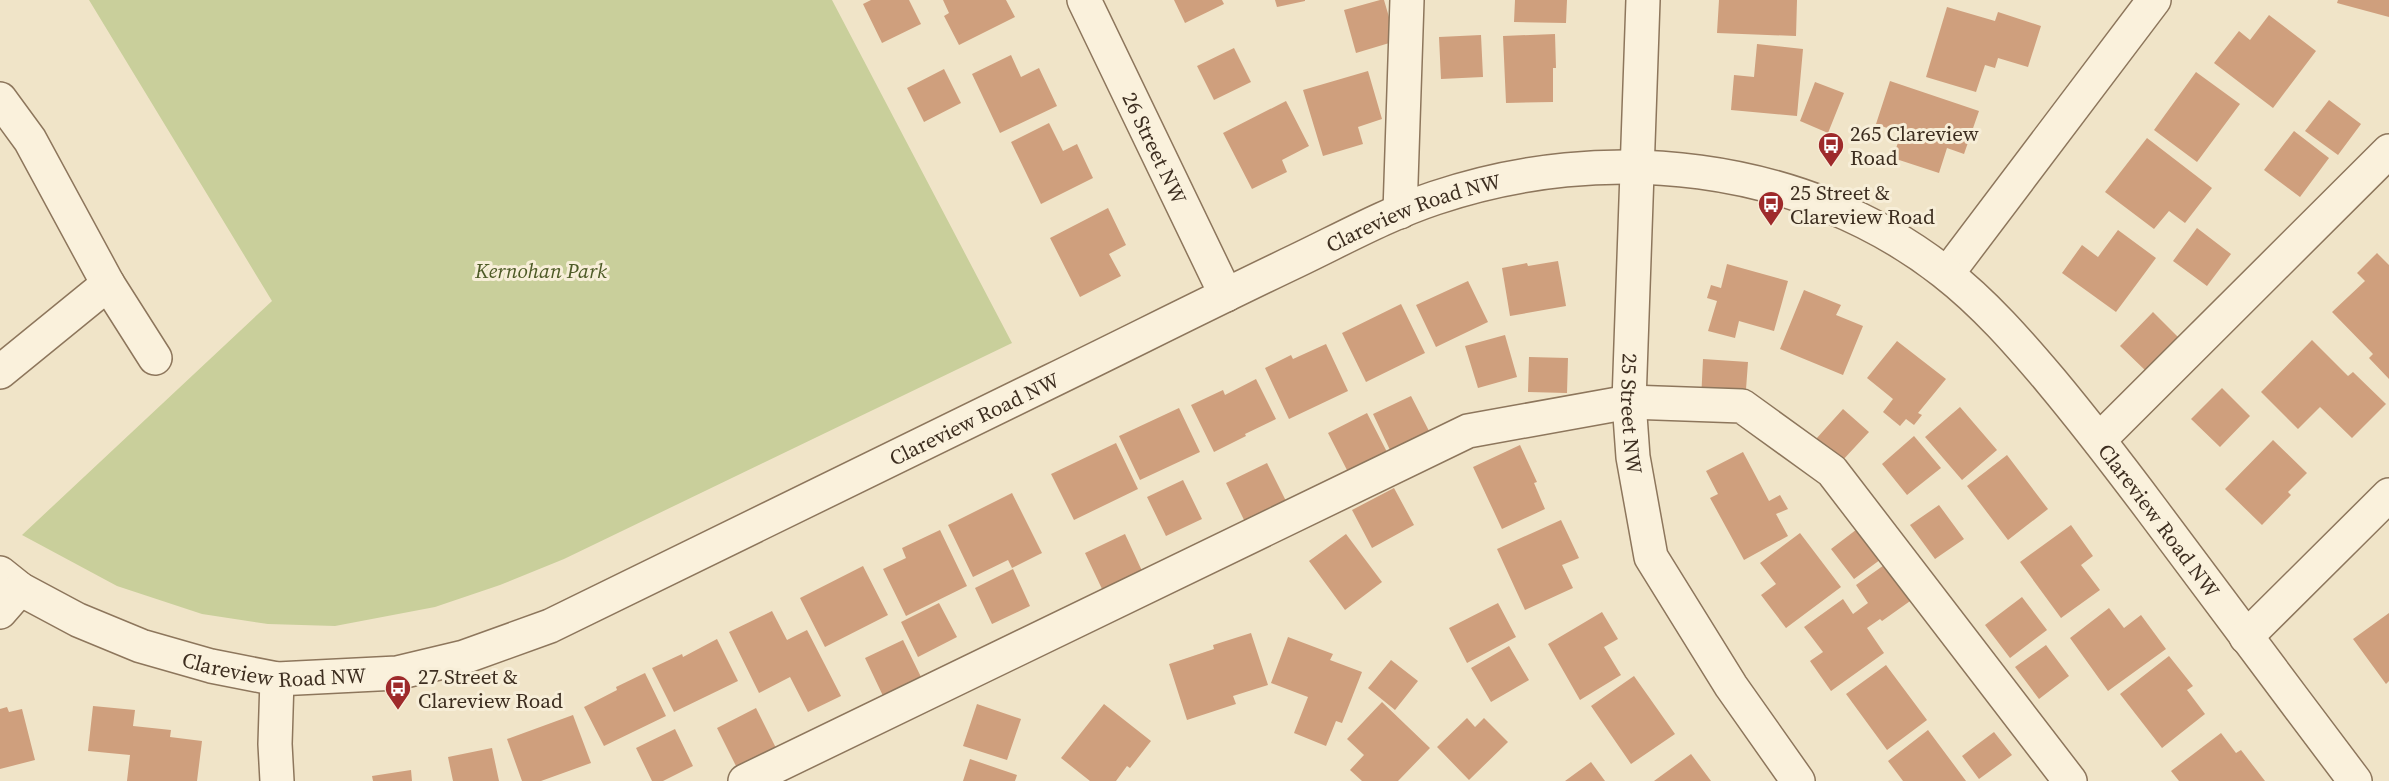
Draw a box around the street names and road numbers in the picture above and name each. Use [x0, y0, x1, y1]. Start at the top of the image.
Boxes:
street label: 26 Street NW [1116, 87, 1195, 209]
street label: Clareview Road NW [1321, 166, 1504, 259]
street label: 25 Street NW [1614, 353, 1650, 477]
street label: Clareview Road NW [884, 365, 1064, 472]
street label: Clareview Road NW [2092, 437, 2227, 604]
street label: Clareview Road NW [179, 644, 368, 693]

